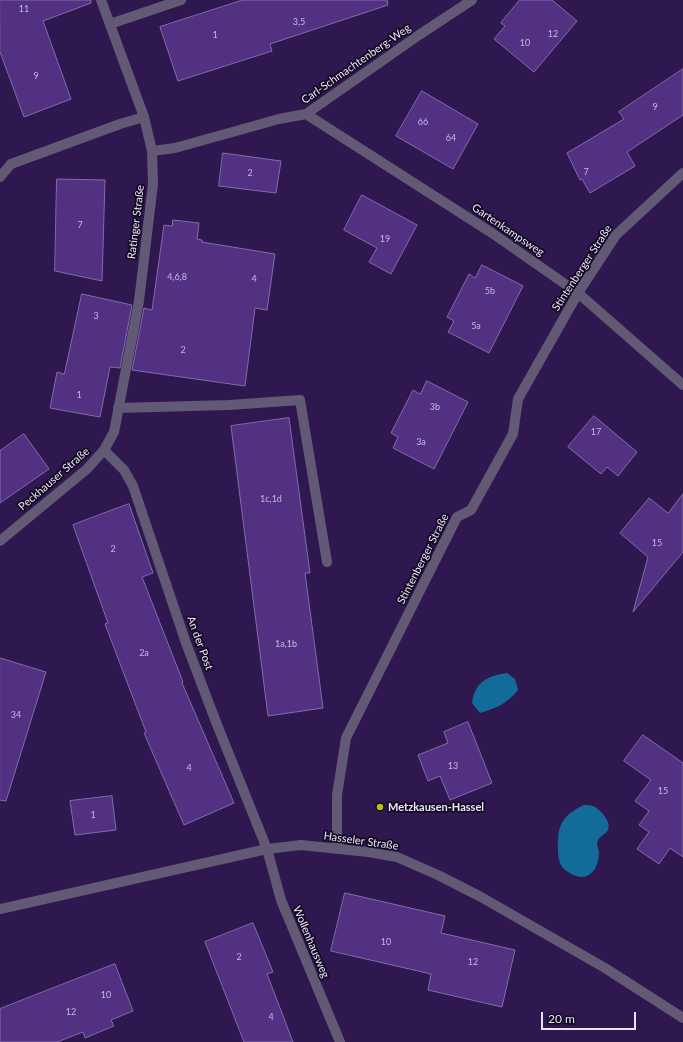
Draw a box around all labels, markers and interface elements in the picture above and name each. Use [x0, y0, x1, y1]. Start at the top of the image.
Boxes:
house number: 11 [19, 4, 29, 14]
house number: 3,5 [293, 17, 305, 27]
street label: Carl-Schmachtenberg-Weg [299, 21, 413, 107]
house number: 12 [548, 29, 558, 39]
house number: 1 [212, 30, 218, 40]
house number: 10 [520, 38, 530, 48]
house number: 9 [33, 71, 39, 81]
house number: 9 [652, 102, 658, 112]
house number: 66 [418, 117, 428, 127]
house number: 64 [446, 133, 456, 143]
house number: 7 [583, 167, 589, 177]
house number: 2 [247, 168, 253, 178]
street label: Ratinger Straße [125, 184, 147, 260]
street label: Gartenkampsweg [469, 201, 547, 259]
house number: 7 [77, 220, 83, 230]
street label: Stintenberger Straße [549, 223, 615, 313]
house number: 19 [380, 234, 390, 244]
house number: 4,6,8 [167, 272, 187, 282]
house number: 4 [251, 274, 257, 284]
house number: 5b [485, 286, 495, 296]
house number: 3 [93, 311, 99, 321]
house number: 5a [471, 321, 481, 331]
house number: 2 [180, 345, 186, 355]
house number: 1 [76, 390, 82, 400]
house number: 3b [430, 402, 440, 412]
house number: 17 [591, 427, 601, 437]
house number: 3a [416, 437, 426, 447]
street label: Peckhauser Straße [16, 445, 92, 513]
house number: 1c,1d [260, 494, 282, 504]
street label: Stintenberger Straße [394, 512, 452, 606]
house number: 15 [652, 538, 662, 548]
house number: 2 [110, 544, 116, 554]
street label: An der Post [184, 614, 216, 672]
house number: 1a,1b [275, 639, 297, 649]
house number: 2a [139, 648, 149, 658]
house number: 34 [11, 710, 21, 720]
house number: 13 [448, 761, 458, 771]
house number: 4 [186, 763, 192, 773]
house number: 15 [658, 786, 668, 796]
place label: Metzkausen-Hassel [388, 800, 484, 814]
marker: Metzkausen-Hassel [375, 802, 385, 812]
house number: 1 [90, 810, 96, 820]
street label: Hasseler Straße [323, 829, 399, 853]
street label: Wollenhausweg [290, 904, 332, 980]
house number: 10 [381, 937, 391, 947]
house number: 2 [236, 952, 242, 962]
house number: 12 [468, 957, 478, 967]
house number: 10 [101, 990, 111, 1000]
scale bar [543, 1004, 638, 1030]
house number: 12 [66, 1007, 76, 1017]
text: 20 m [548, 1011, 575, 1026]
house number: 4 [268, 1012, 274, 1022]

